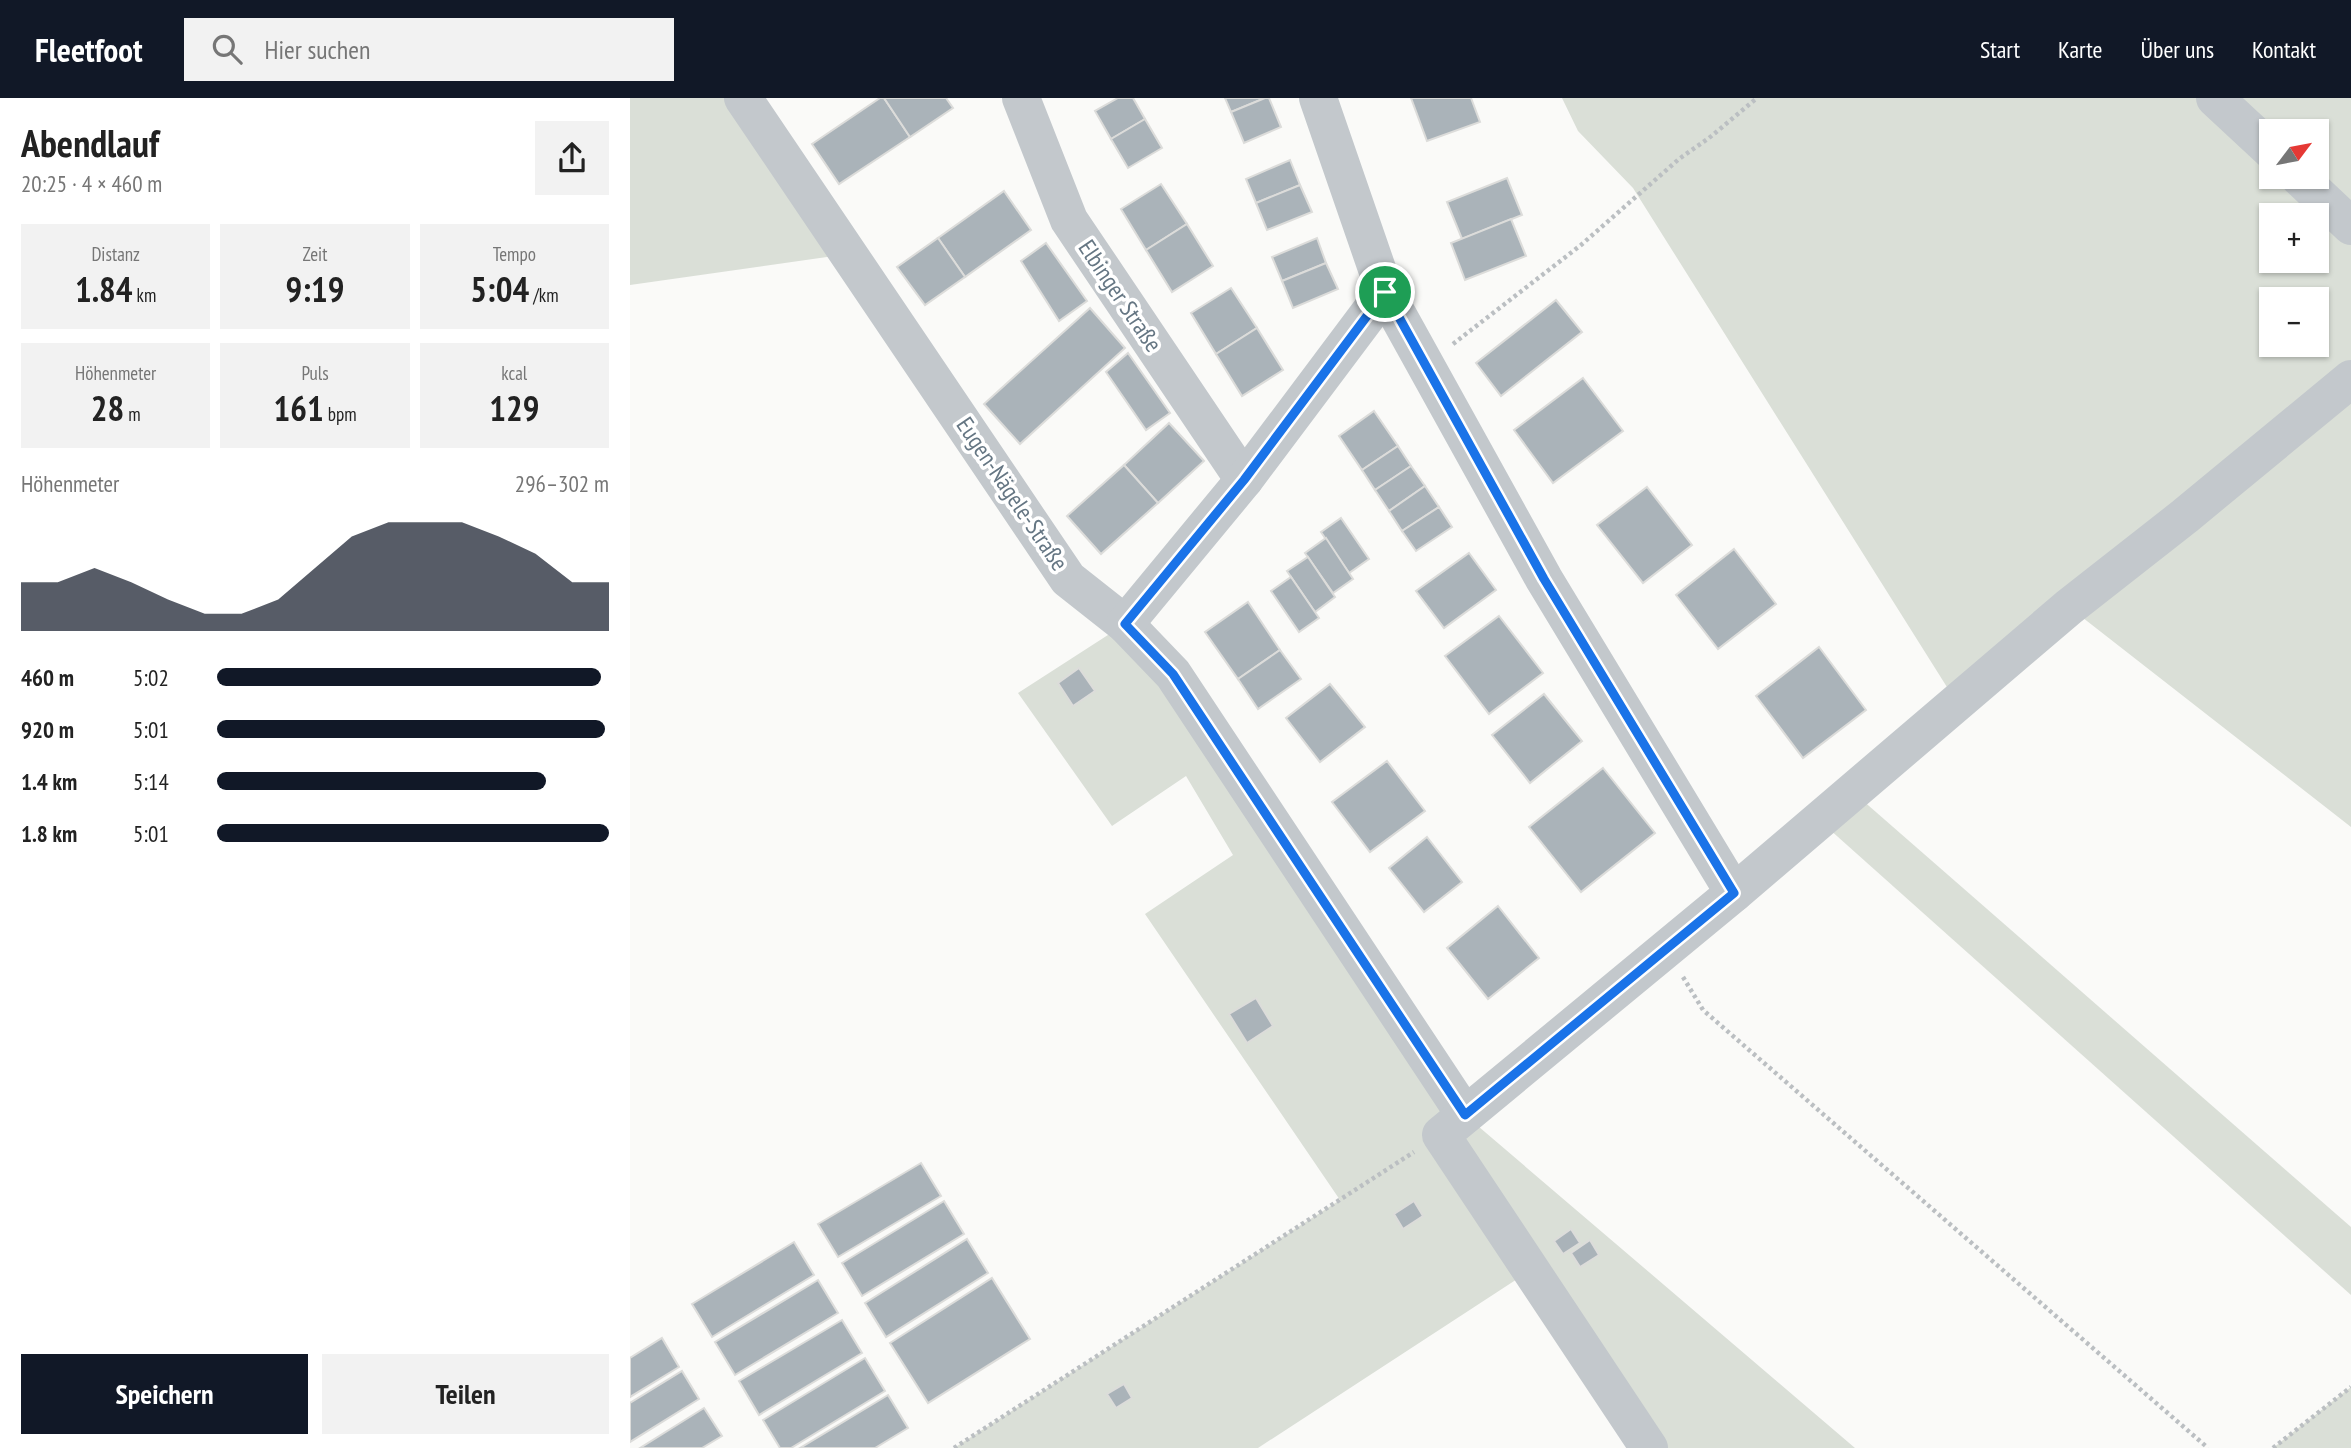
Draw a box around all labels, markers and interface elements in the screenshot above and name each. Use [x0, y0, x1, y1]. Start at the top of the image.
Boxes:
search box [184, 18, 674, 81]
text: Fleetfoot [35, 28, 142, 71]
icon: search [208, 30, 246, 68]
text: Hier suchen [264, 33, 370, 66]
text: Start [1980, 34, 2020, 65]
text: Karte [2058, 34, 2103, 65]
text: Über uns [2141, 34, 2214, 65]
text: Kontakt [2252, 34, 2316, 65]
text: Abendlauf [21, 118, 159, 167]
north arrow [2259, 119, 2329, 189]
map controls [2259, 119, 2329, 357]
button: share [535, 121, 609, 195]
text: 20:25 · 4 × 460 m [21, 169, 162, 198]
button: + [2259, 203, 2329, 273]
street label: Elbinger Straße [1072, 234, 1169, 358]
text: Distanz [91, 242, 140, 266]
text: Zeit [303, 242, 327, 266]
text: Tempo [493, 242, 536, 266]
pin [1355, 262, 1415, 322]
text: 1.84 [75, 266, 133, 312]
text: 9:19 [286, 266, 344, 312]
text: 5:04 [470, 266, 529, 312]
icon: arrive [1366, 273, 1404, 311]
text: km [133, 283, 156, 307]
text: /km [529, 283, 559, 307]
button: − [2259, 287, 2329, 357]
text: Höhenmeter [75, 361, 156, 385]
text: Puls [301, 361, 329, 385]
text: kcal [501, 361, 527, 385]
text: 28 [91, 385, 124, 431]
text: 161 [273, 385, 324, 431]
text: 129 [489, 385, 539, 431]
text: m [124, 402, 141, 426]
text: bpm [324, 402, 357, 426]
street label: Eugen-Nägele-Straße [950, 411, 1075, 576]
text: Höhenmeter [21, 469, 119, 498]
text: 296–302 m [515, 469, 609, 498]
text: 460 m [21, 663, 74, 692]
text: 5:02 [133, 663, 169, 692]
text: 920 m [21, 715, 74, 744]
text: 5:01 [133, 715, 169, 744]
text: 1.4 km [21, 767, 77, 796]
text: 5:14 [133, 767, 169, 796]
text: 1.8 km [21, 819, 77, 848]
text: 5:01 [133, 819, 169, 848]
button: Speichern [21, 1354, 308, 1434]
button: Teilen [322, 1354, 609, 1434]

